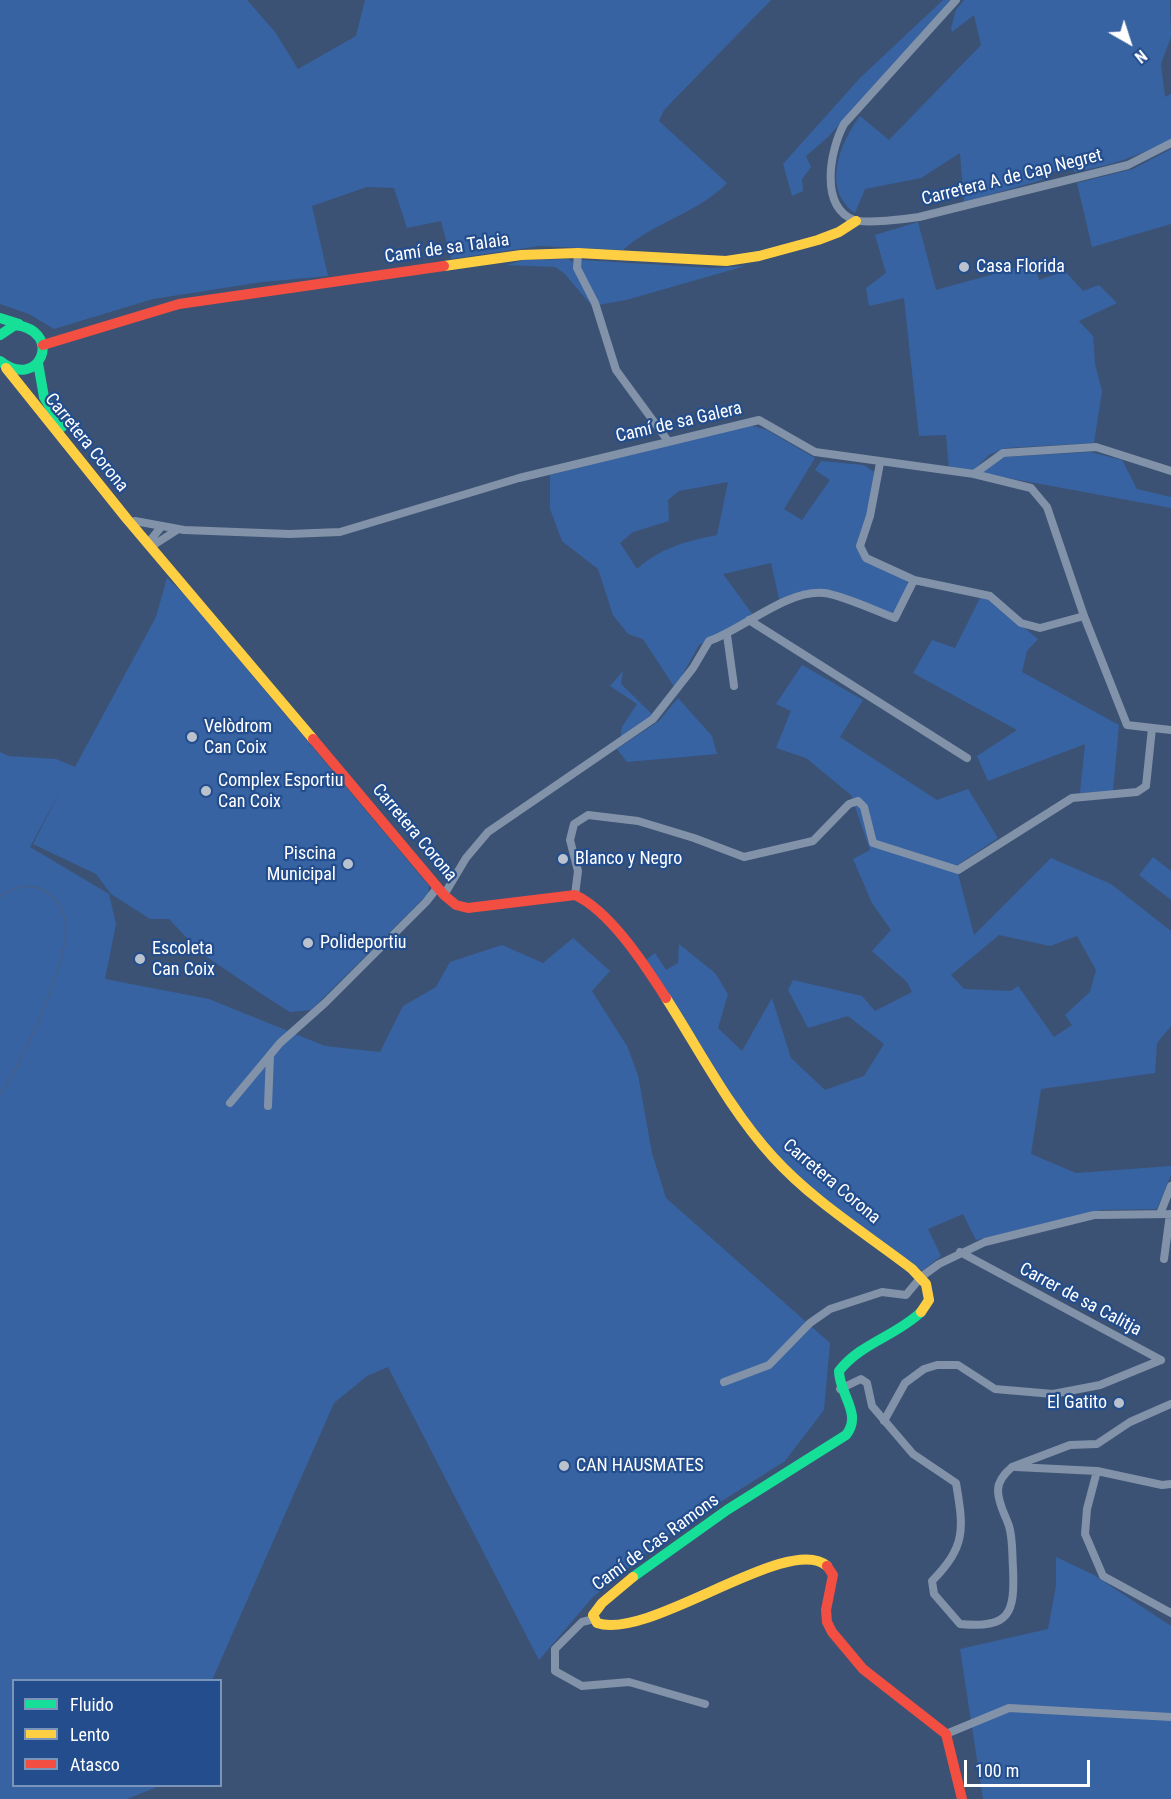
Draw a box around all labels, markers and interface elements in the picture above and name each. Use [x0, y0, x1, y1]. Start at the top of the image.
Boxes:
north arrow [1099, 12, 1159, 72]
text: N [1131, 46, 1150, 67]
street label: Carretera A de Cap Negret [920, 145, 1104, 211]
street label: Camí de sa Talaia [383, 230, 511, 268]
place label: Casa Florida [976, 256, 1065, 278]
marker: Casa Florida [957, 260, 971, 274]
street label: Carretera Corona [40, 389, 132, 497]
street label: Camí de sa Galera [614, 398, 744, 448]
place label: Velòdrom Can Coix [204, 716, 272, 758]
marker: Velòdrom Can Coix [185, 730, 199, 744]
place label: Complex Esportiu Can Coix [218, 770, 343, 812]
street label: Carretera Corona [367, 780, 461, 886]
marker: Complex Esportiu Can Coix [199, 784, 213, 798]
place label: Piscina Municipal [267, 843, 336, 886]
place label: Blanco y Negro [575, 848, 682, 870]
marker: Blanco y Negro [556, 852, 570, 866]
marker: Piscina Municipal [341, 857, 355, 871]
place label: Polideportiu [320, 932, 407, 954]
marker: Polideportiu [301, 936, 315, 950]
place label: Escoleta Can Coix [152, 938, 215, 980]
marker: Escoleta Can Coix [133, 952, 147, 966]
street label: Carretera Corona [778, 1135, 884, 1229]
street label: Carrer de sa Calitja [1015, 1259, 1145, 1341]
place label: El Gatito [1047, 1392, 1107, 1414]
marker: El Gatito [1112, 1396, 1126, 1410]
place label: CAN HAUSMATES [576, 1455, 704, 1477]
marker: CAN HAUSMATES [557, 1459, 571, 1473]
street label: Camí de Cas Ramons [589, 1490, 723, 1596]
legend [12, 1679, 222, 1787]
text: Fluido [70, 1694, 114, 1715]
text: Lento [70, 1724, 110, 1745]
scale bar [967, 1748, 1093, 1786]
text: Atasco [70, 1754, 120, 1775]
text: 100 m [975, 1760, 1019, 1781]

